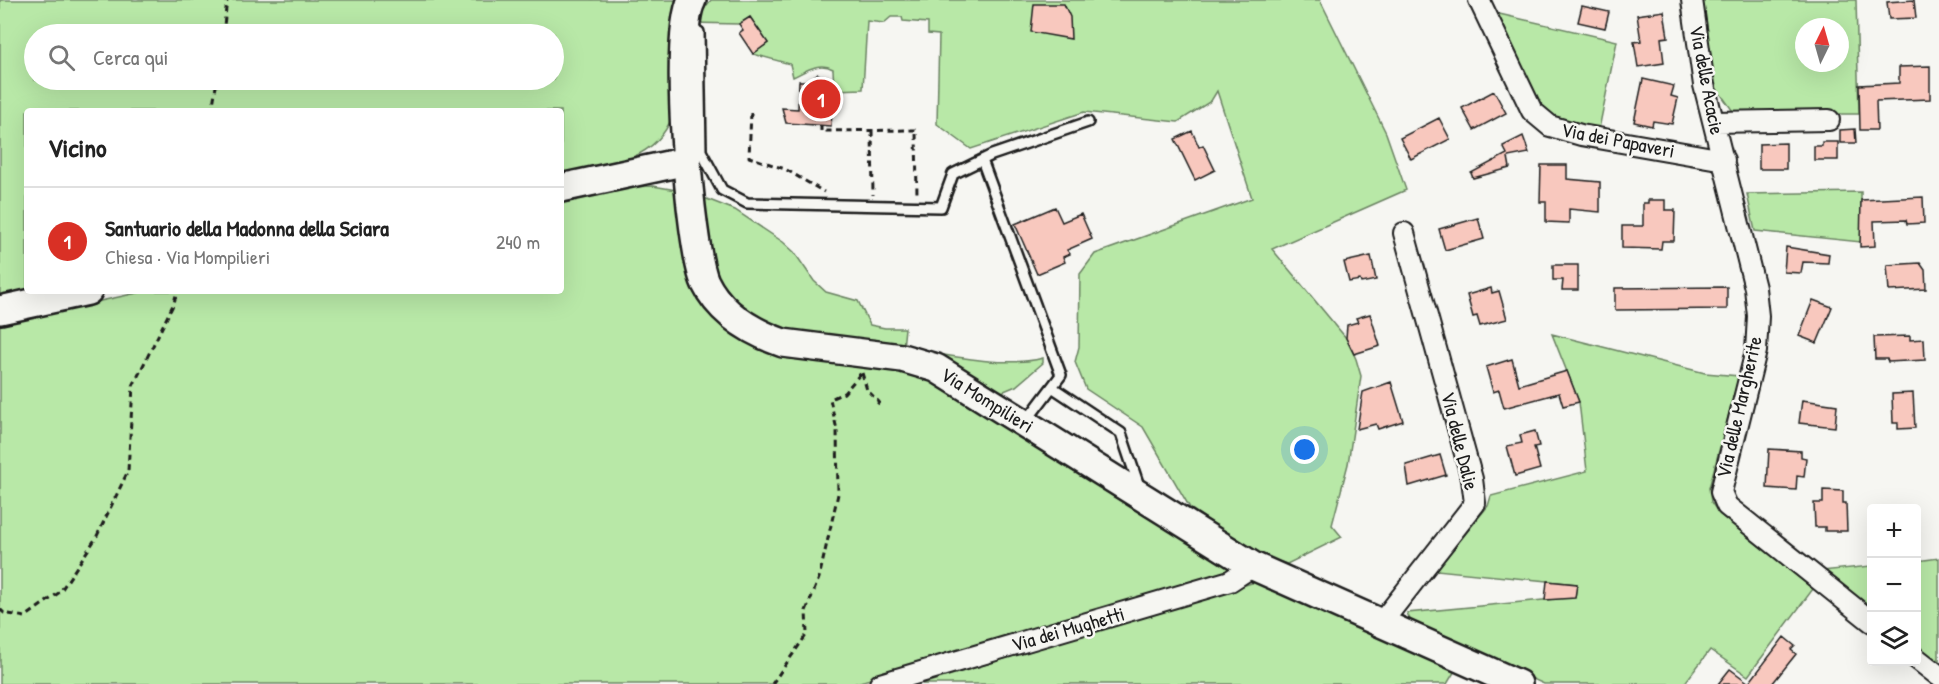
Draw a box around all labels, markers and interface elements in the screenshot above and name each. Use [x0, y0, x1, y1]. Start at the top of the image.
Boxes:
north arrow [1795, 18, 1849, 72]
street label: Via delle Acacie [1684, 23, 1731, 137]
search box [24, 24, 564, 90]
icon: search [45, 41, 78, 74]
text: Cerca qui [93, 42, 168, 72]
pin: 1 [802, 76, 840, 122]
street label: Via dei Papaveri [1559, 115, 1677, 164]
text: Vicino [48, 130, 107, 165]
text: Santuario della Madonna della Sciara [105, 213, 389, 243]
text: 1 [64, 228, 71, 255]
text: 240 m [496, 228, 540, 255]
text: Chiesa · Via Mompilieri [105, 243, 270, 270]
street label: Via delle Margherite [1709, 333, 1768, 480]
street label: Via Mompilieri [936, 360, 1039, 439]
street label: Via delle Dalie [1435, 389, 1486, 493]
your location [1290, 435, 1319, 464]
map controls [1867, 504, 1921, 666]
button: + [1867, 504, 1921, 558]
button: − [1867, 558, 1921, 612]
street label: Via dei Mughetti [1008, 599, 1128, 658]
button: layers [1867, 612, 1921, 666]

